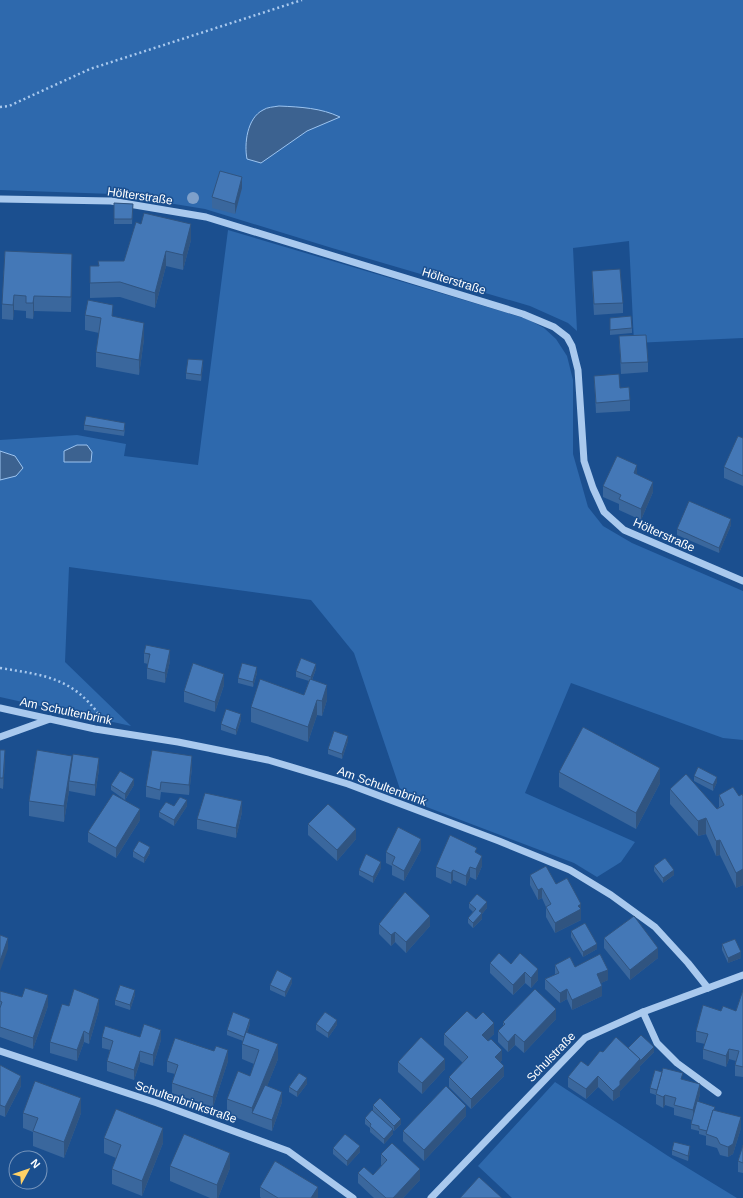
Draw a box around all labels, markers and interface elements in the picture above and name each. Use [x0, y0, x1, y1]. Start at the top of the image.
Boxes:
street label: Hölterstraße [106, 184, 174, 208]
street label: Hölterstraße [420, 265, 488, 297]
street label: Hölterstraße [631, 515, 697, 555]
street label: Am Schultenbrink [19, 694, 114, 728]
street label: Am Schultenbrink [335, 763, 430, 809]
street label: Schulstraße [524, 1029, 578, 1085]
street label: Schultenbrinkstraße [133, 1078, 239, 1126]
north arrow [8, 1150, 48, 1190]
text: N [29, 1157, 43, 1171]

